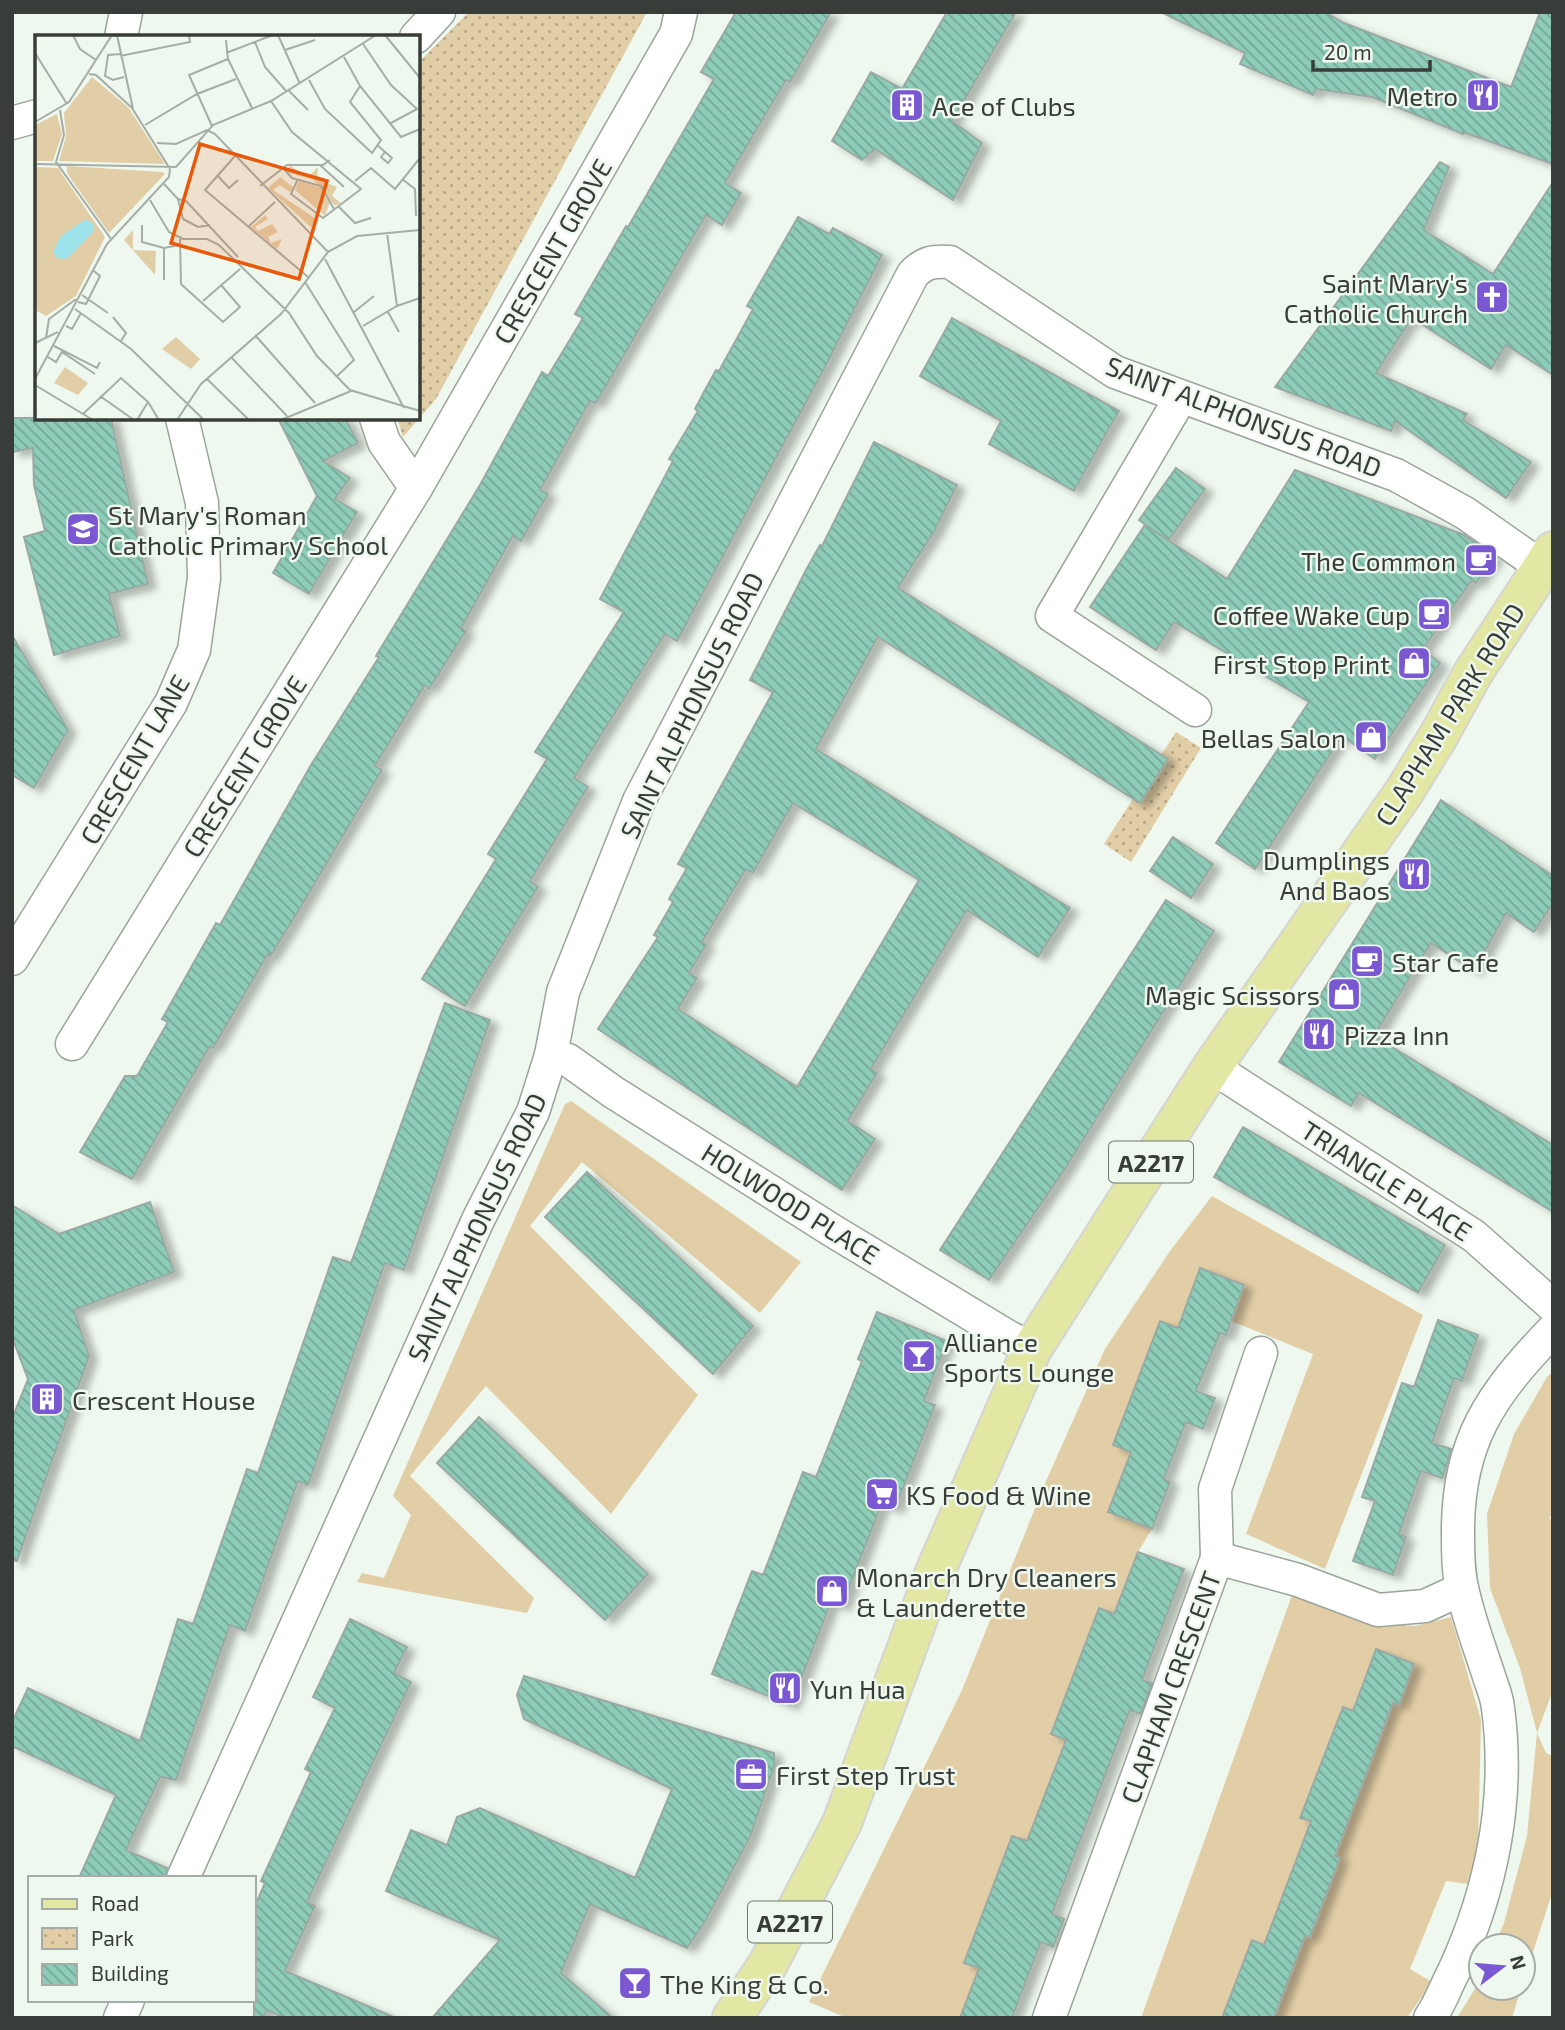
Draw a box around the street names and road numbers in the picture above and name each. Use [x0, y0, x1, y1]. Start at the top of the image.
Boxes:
street label: CRESCENT GROVE [487, 153, 617, 349]
street label: SAINT ALPHONSUS ROAD [1102, 349, 1386, 483]
street label: SAINT ALPHONSUS ROAD [613, 567, 769, 843]
street label: CLAPHAM PARK ROAD [1368, 597, 1530, 831]
street label: CRESCENT LANE [73, 669, 195, 849]
street label: CRESCENT GROVE [176, 670, 312, 862]
street label: SAINT ALPHONSUS ROAD [400, 1088, 552, 1366]
street label: TRIANGLE PLACE [1296, 1113, 1478, 1247]
street label: HOLWOOD PLACE [697, 1136, 885, 1270]
road number: A2217 [1109, 1142, 1193, 1182]
street label: CLAPHAM CRESCENT [1114, 1567, 1226, 1807]
road number: A2217 [748, 1901, 832, 1942]

